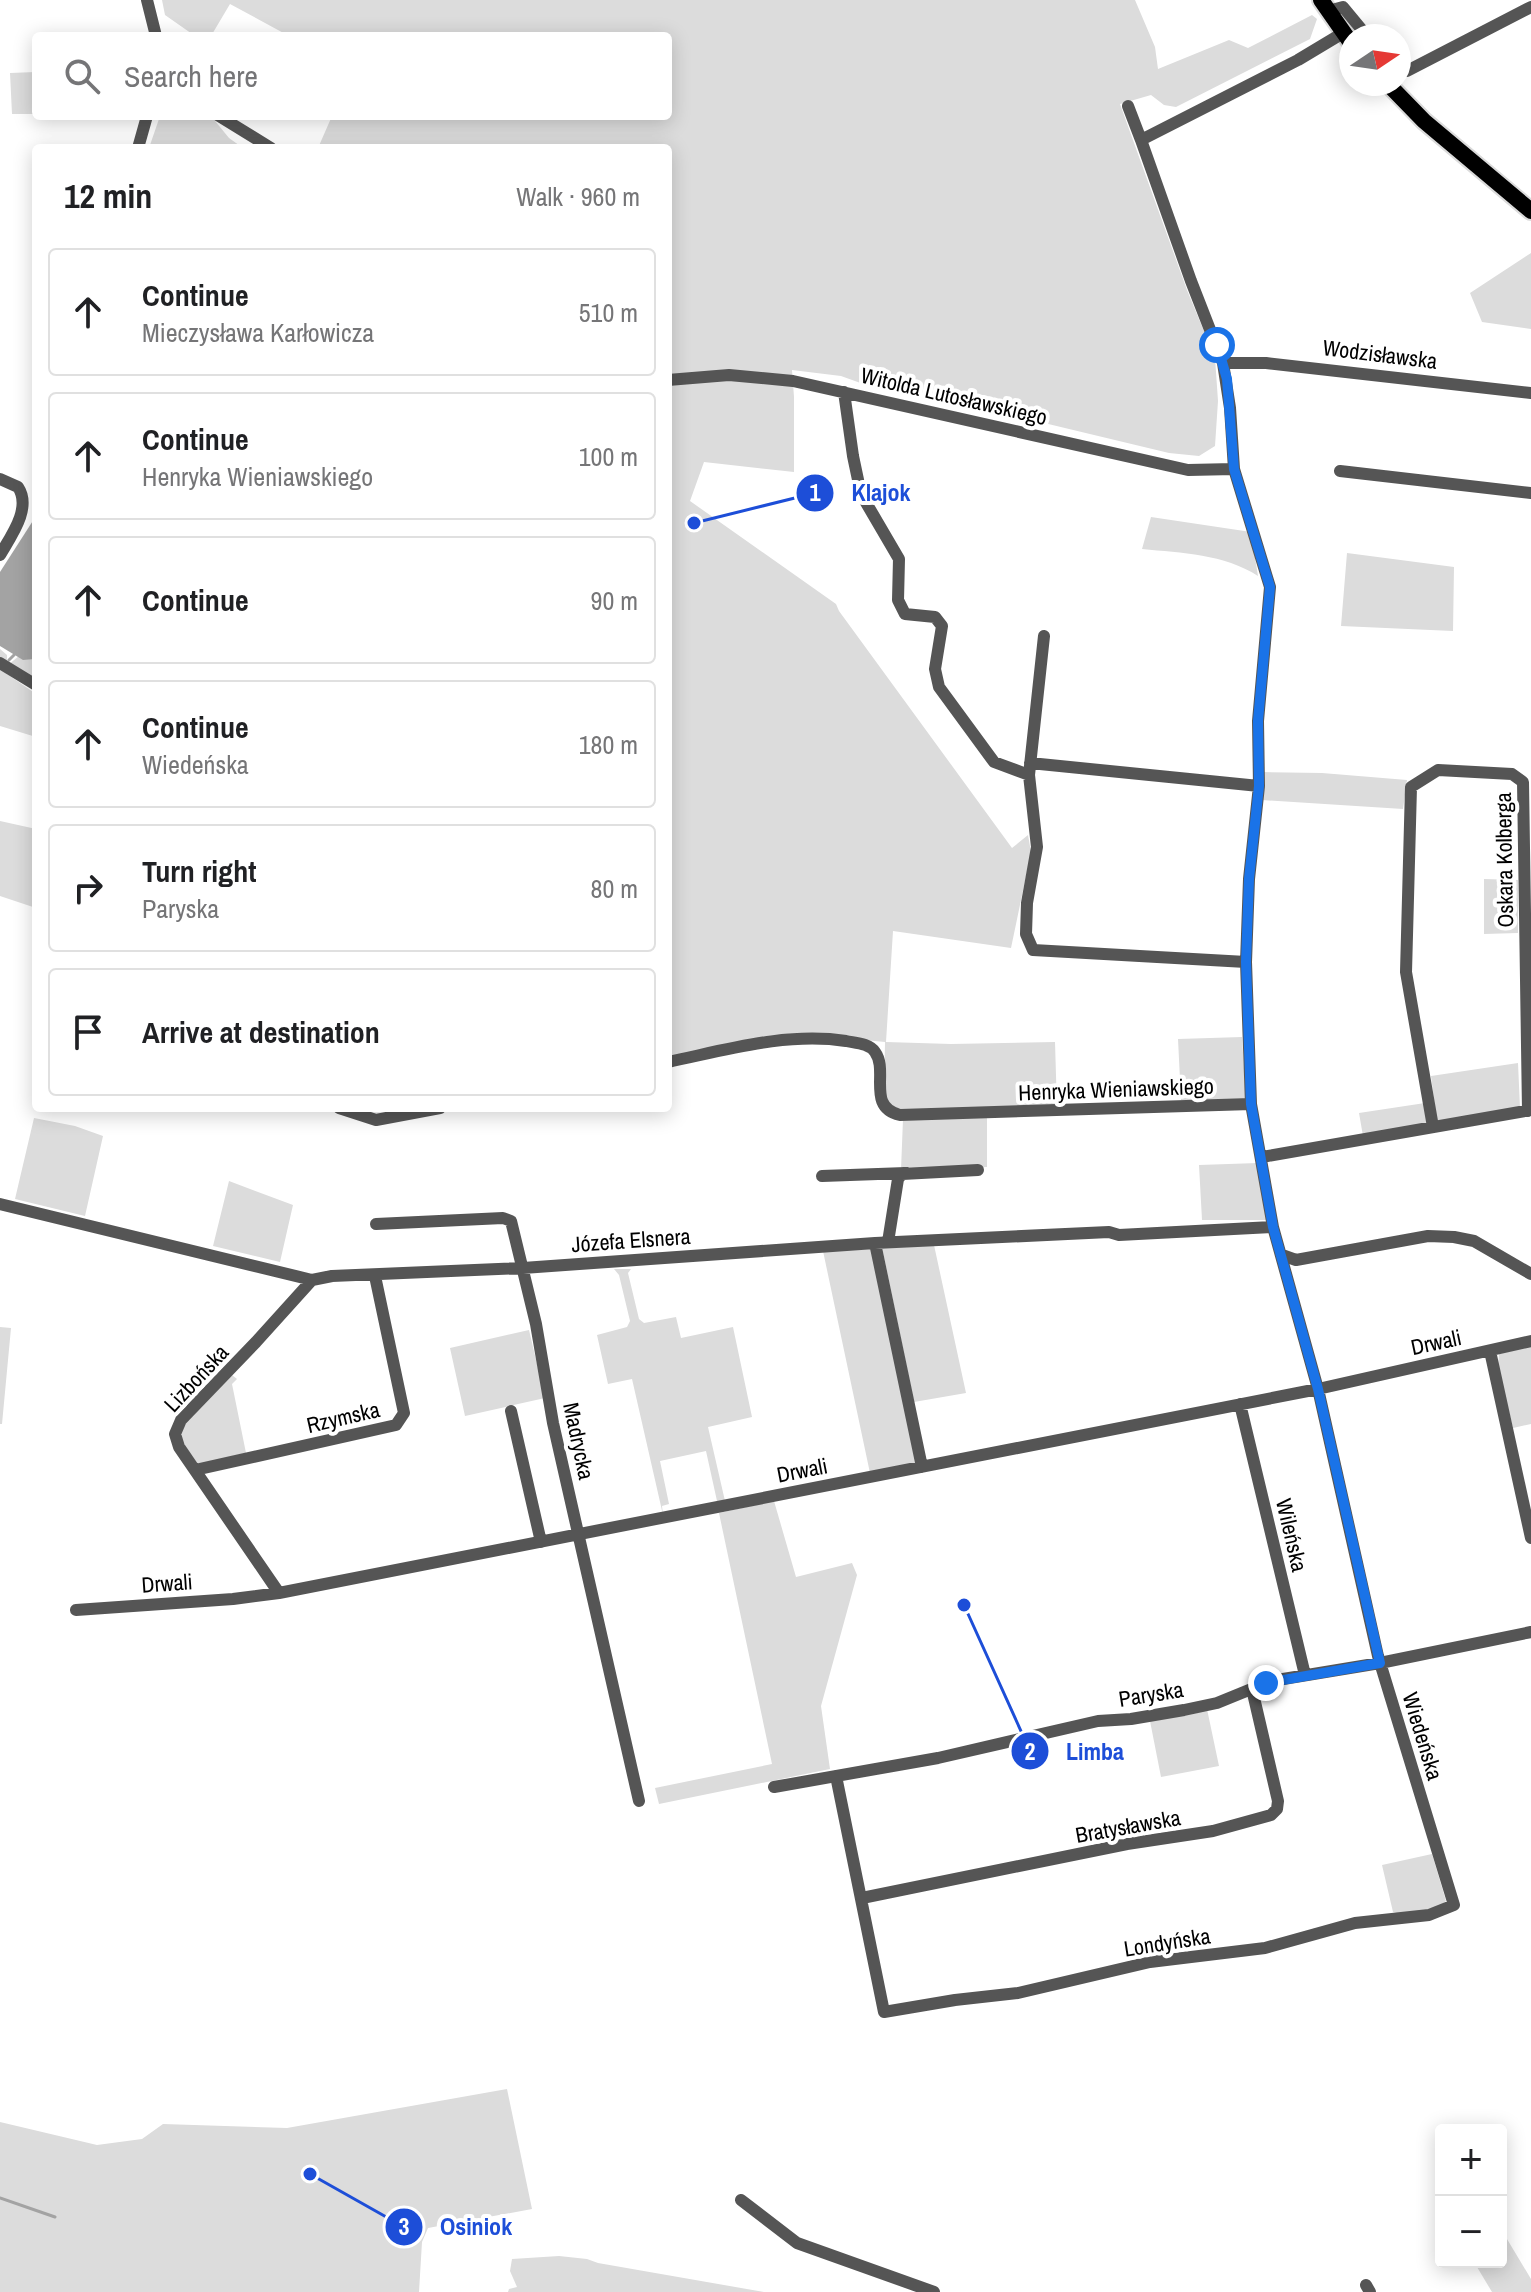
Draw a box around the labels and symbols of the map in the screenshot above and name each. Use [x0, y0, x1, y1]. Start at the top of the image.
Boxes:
north arrow [1339, 24, 1411, 96]
route start [1199, 327, 1235, 363]
street label: Wodzisławska [1321, 332, 1439, 376]
street label: Witolda Lutosławskiego [858, 360, 1050, 432]
callout: Klajok [795, 469, 926, 517]
text: 1 [810, 476, 821, 508]
text: Klajok [851, 476, 911, 508]
street label: Oskara Kolberga [1488, 792, 1520, 928]
street label: Henryka Wieniawskiego [1018, 1071, 1214, 1107]
street label: Józefa Elsnera [570, 1221, 692, 1259]
street label: Drwali [1408, 1322, 1464, 1362]
street label: Lizbońska [157, 1338, 235, 1418]
street label: Rzymska [303, 1394, 383, 1440]
street label: Madrycka [556, 1400, 602, 1482]
street label: Drwali [774, 1450, 830, 1490]
street label: Wileńska [1269, 1495, 1315, 1575]
street label: Drwali [140, 1566, 194, 1600]
route end [1248, 1665, 1284, 1701]
street label: Paryska [1116, 1674, 1186, 1714]
street label: Wiedeńska [1395, 1688, 1451, 1784]
callout: Limba [1010, 1727, 1140, 1775]
text: 2 [1025, 1735, 1036, 1767]
text: Limba [1066, 1735, 1124, 1767]
street label: Bratysławska [1073, 1802, 1183, 1850]
street label: Londyńska [1122, 1920, 1212, 1964]
callout: Osiniok [384, 2203, 529, 2251]
text: 3 [399, 2210, 410, 2242]
text: Osiniok [440, 2210, 512, 2242]

